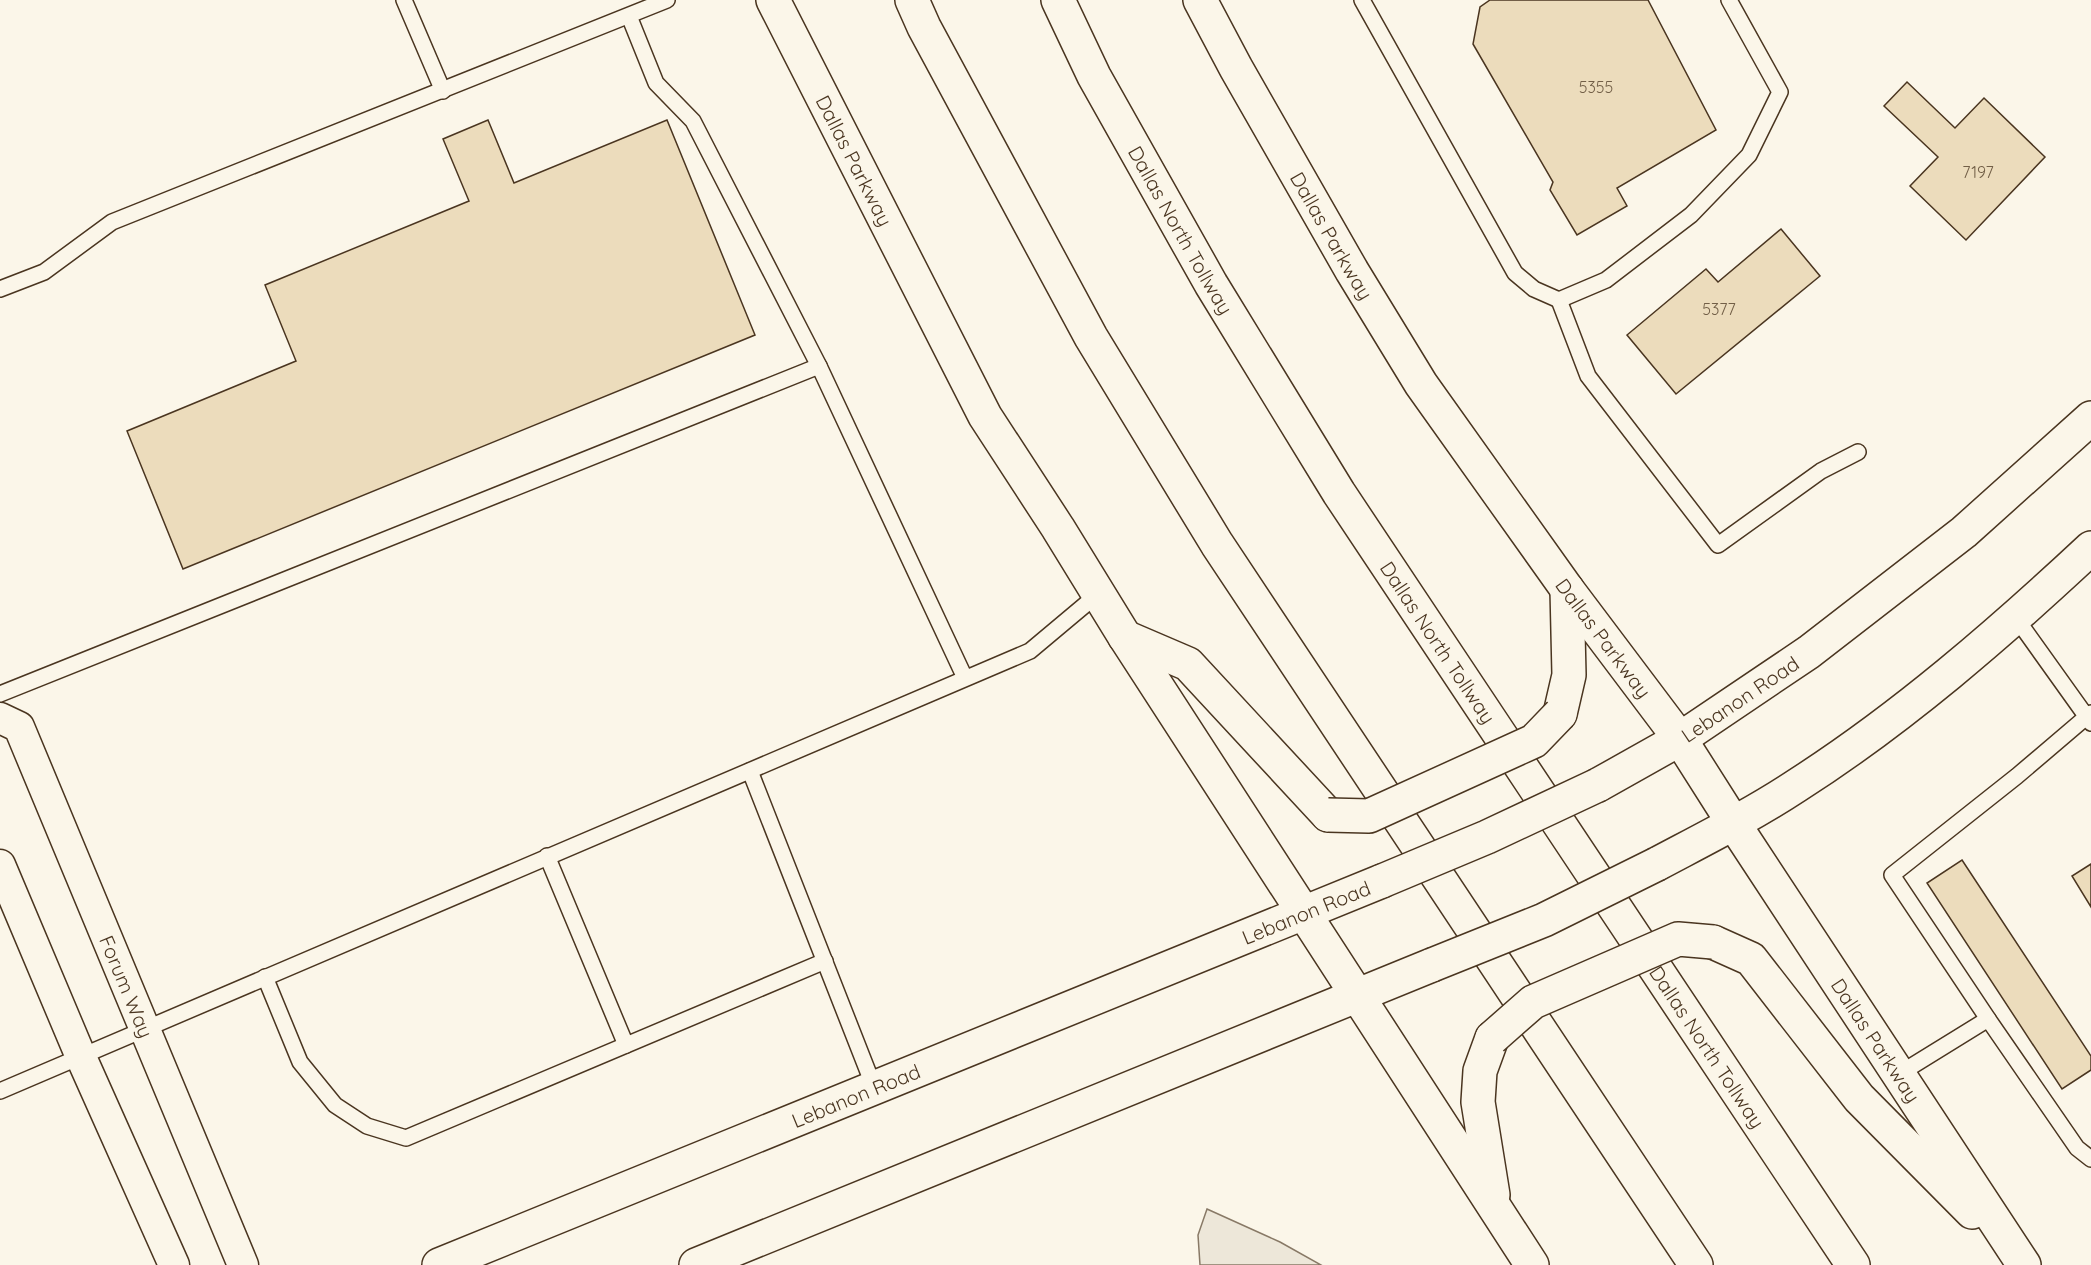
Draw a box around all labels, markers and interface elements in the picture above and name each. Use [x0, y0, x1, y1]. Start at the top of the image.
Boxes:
house number: 5355 [1579, 77, 1613, 97]
street label: Dallas Parkway [811, 91, 898, 230]
street label: Dallas North Tollway [1123, 141, 1239, 319]
house number: 7197 [1962, 162, 1994, 182]
street label: Dallas Parkway [1285, 167, 1379, 304]
house number: 5377 [1702, 299, 1736, 319]
street label: Dallas North Tollway [1375, 556, 1501, 728]
street label: Dallas Parkway [1551, 573, 1657, 703]
street label: Lebanon Road [1676, 650, 1803, 747]
street label: Lebanon Road [1238, 875, 1374, 949]
street label: Forum Way [95, 931, 159, 1041]
street label: Dallas North Tollway [1645, 961, 1771, 1133]
street label: Dallas Parkway [1826, 973, 1926, 1107]
street label: Lebanon Road [788, 1058, 924, 1133]

